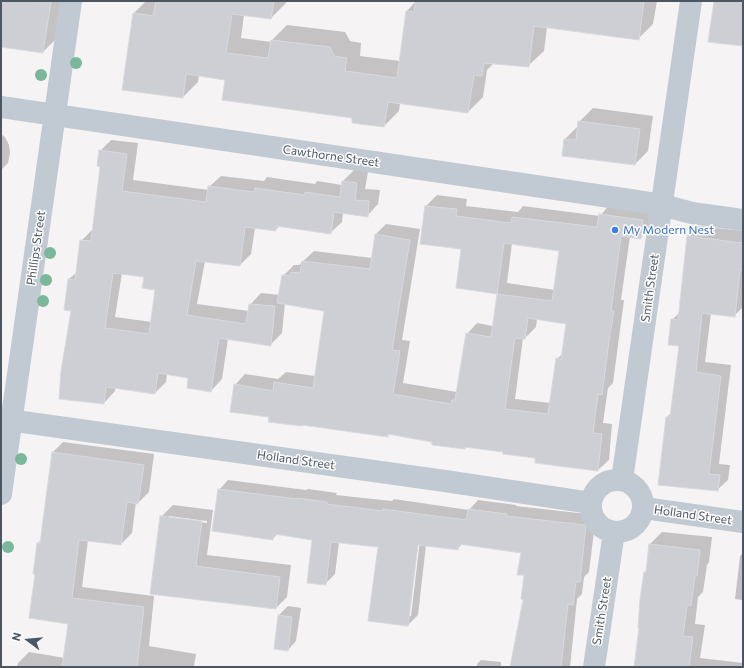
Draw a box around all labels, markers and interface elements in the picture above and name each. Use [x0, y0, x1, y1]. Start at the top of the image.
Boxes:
street label: Cawthorne Street [282, 142, 380, 170]
street label: Phillips Street [24, 210, 48, 286]
place label: My Modern Nest [623, 223, 714, 237]
marker: My Modern Nest [610, 225, 620, 235]
street label: Smith Street [638, 253, 662, 323]
street label: Holland Street [256, 447, 336, 473]
street label: Holland Street [653, 502, 733, 528]
street label: Smith Street [590, 576, 614, 646]
north arrow [8, 620, 48, 660]
text: N [9, 631, 23, 642]

